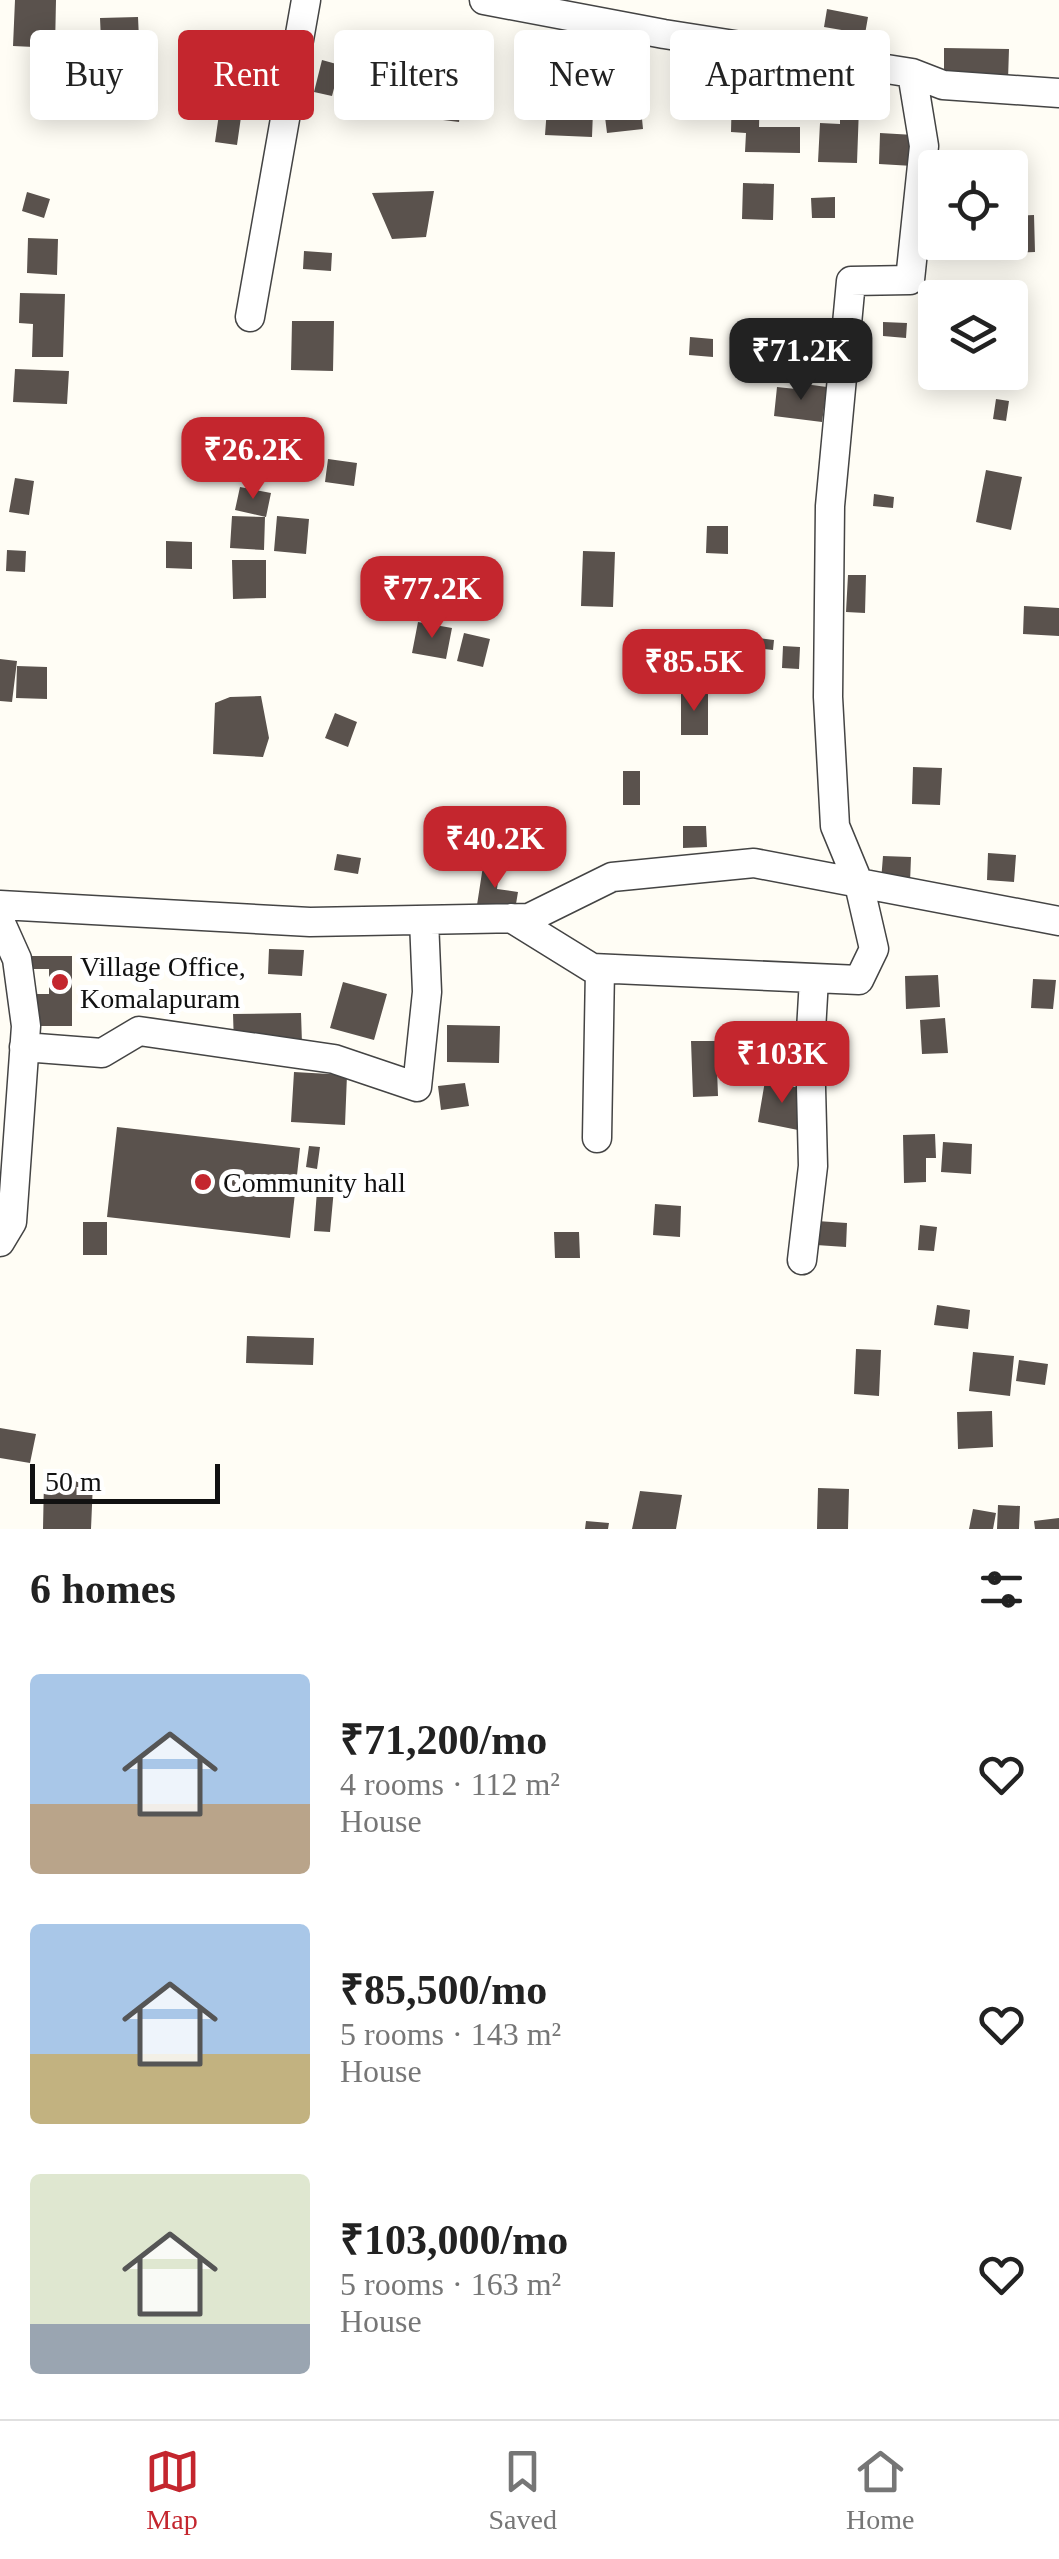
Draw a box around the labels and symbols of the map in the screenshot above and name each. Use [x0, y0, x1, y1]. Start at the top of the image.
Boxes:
pin: ₹71.2K [720, 318, 882, 403]
pin: ₹26.2K [172, 417, 334, 502]
pin: ₹77.2K [351, 556, 513, 641]
pin: ₹85.5K [613, 629, 775, 714]
pin: ₹40.2K [414, 806, 576, 891]
place label: Village Office, Komalapuram [80, 951, 246, 1014]
marker: Village Office, Komalapuram [49, 971, 71, 993]
pin: ₹103K [712, 1021, 852, 1106]
place label: Community hall [223, 1167, 406, 1198]
marker: Community hall [192, 1171, 214, 1193]
scale bar [30, 1459, 220, 1504]

